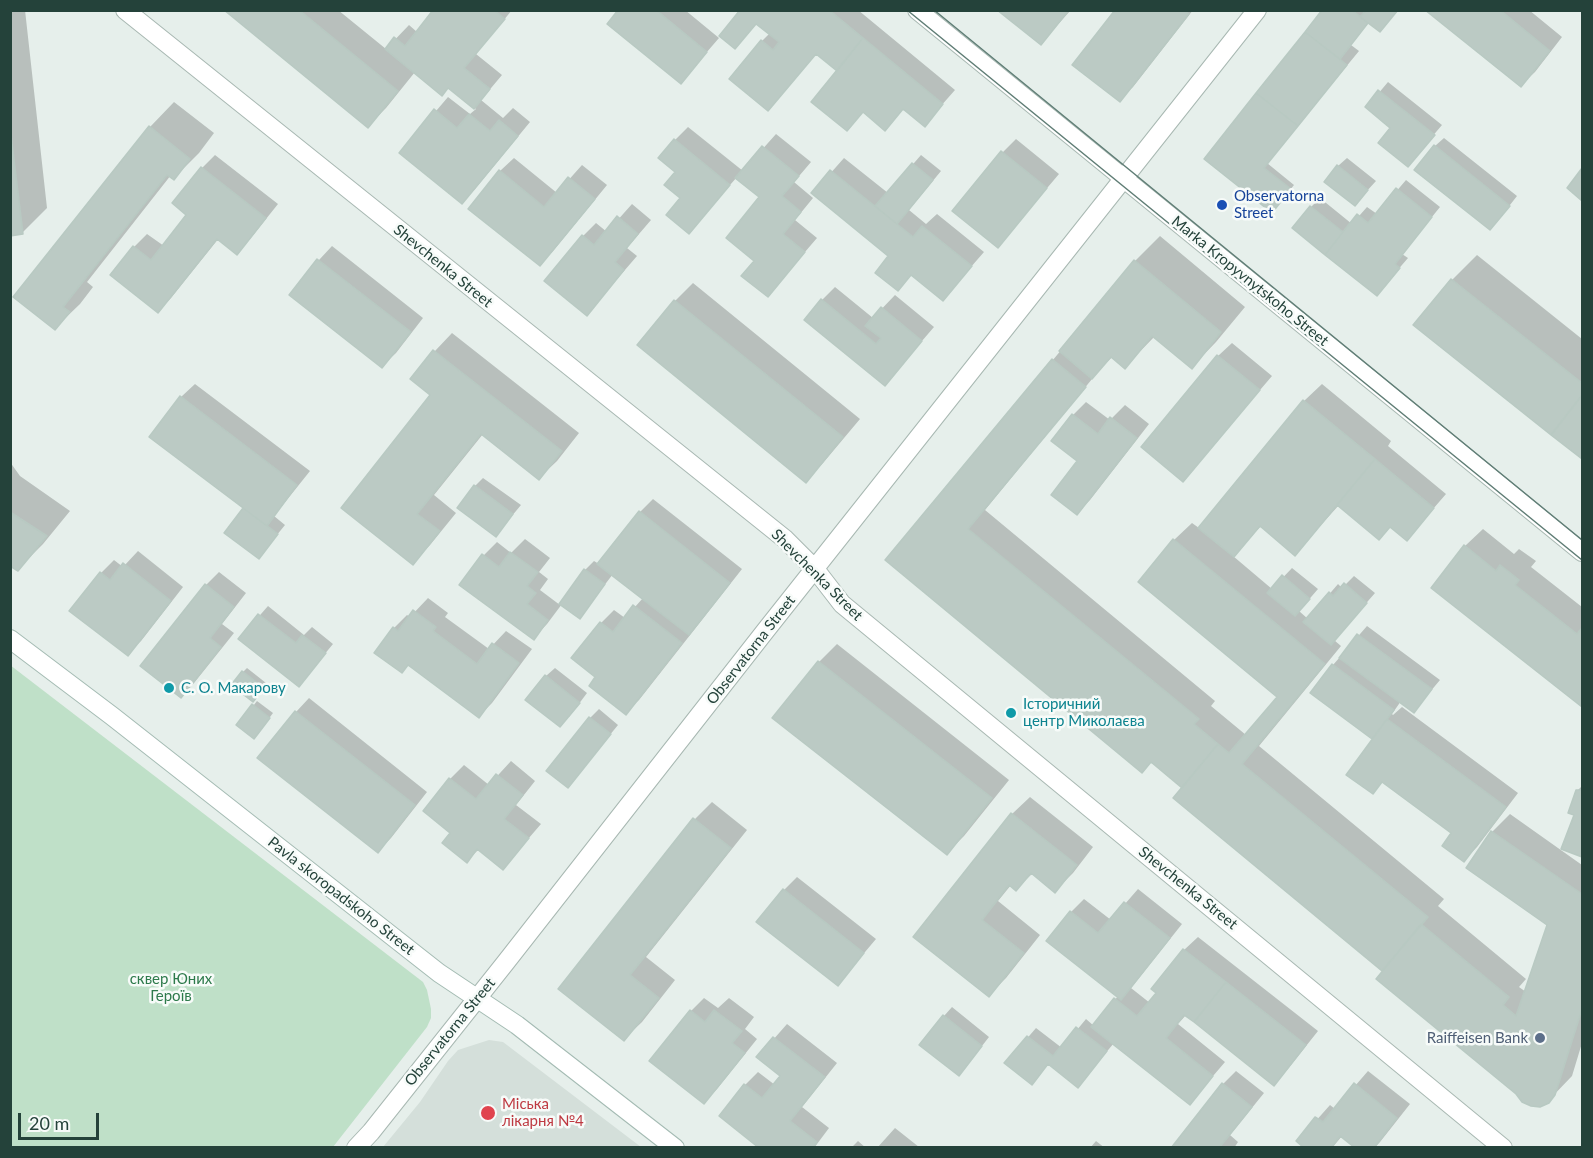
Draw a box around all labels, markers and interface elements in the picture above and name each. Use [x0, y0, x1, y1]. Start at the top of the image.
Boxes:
place label: Observatorna Street [1234, 187, 1324, 222]
marker: Observatorna Street [1215, 198, 1229, 212]
street label: Marka Kropyvnytskoho Street [1168, 212, 1332, 350]
street label: Shevchenka Street [390, 221, 496, 311]
street label: Shevchenka Street [768, 526, 866, 624]
street label: Observatorna Street [703, 592, 799, 708]
place label: С. О. Макарову [181, 679, 286, 697]
marker: С. О. Макарову [162, 681, 176, 695]
place label: Історичний центр Миколаєва [1023, 695, 1145, 730]
marker: Історичний центр Миколаєва [1004, 706, 1018, 720]
street label: Pavla skoropadskoho Street [264, 833, 418, 959]
street label: Shevchenka Street [1135, 843, 1241, 933]
park label: сквер Юних Героїв [130, 970, 212, 1005]
street label: Observatorna Street [401, 974, 499, 1090]
place label: Raiffeisen Bank [1427, 1029, 1528, 1047]
marker: Raiffeisen Bank [1533, 1031, 1547, 1045]
place label: Міська лікарня №4 [502, 1095, 584, 1130]
scale bar [21, 1101, 102, 1139]
marker: Міська лікарня №4 [479, 1104, 497, 1122]
text: 20 m [29, 1112, 69, 1134]

